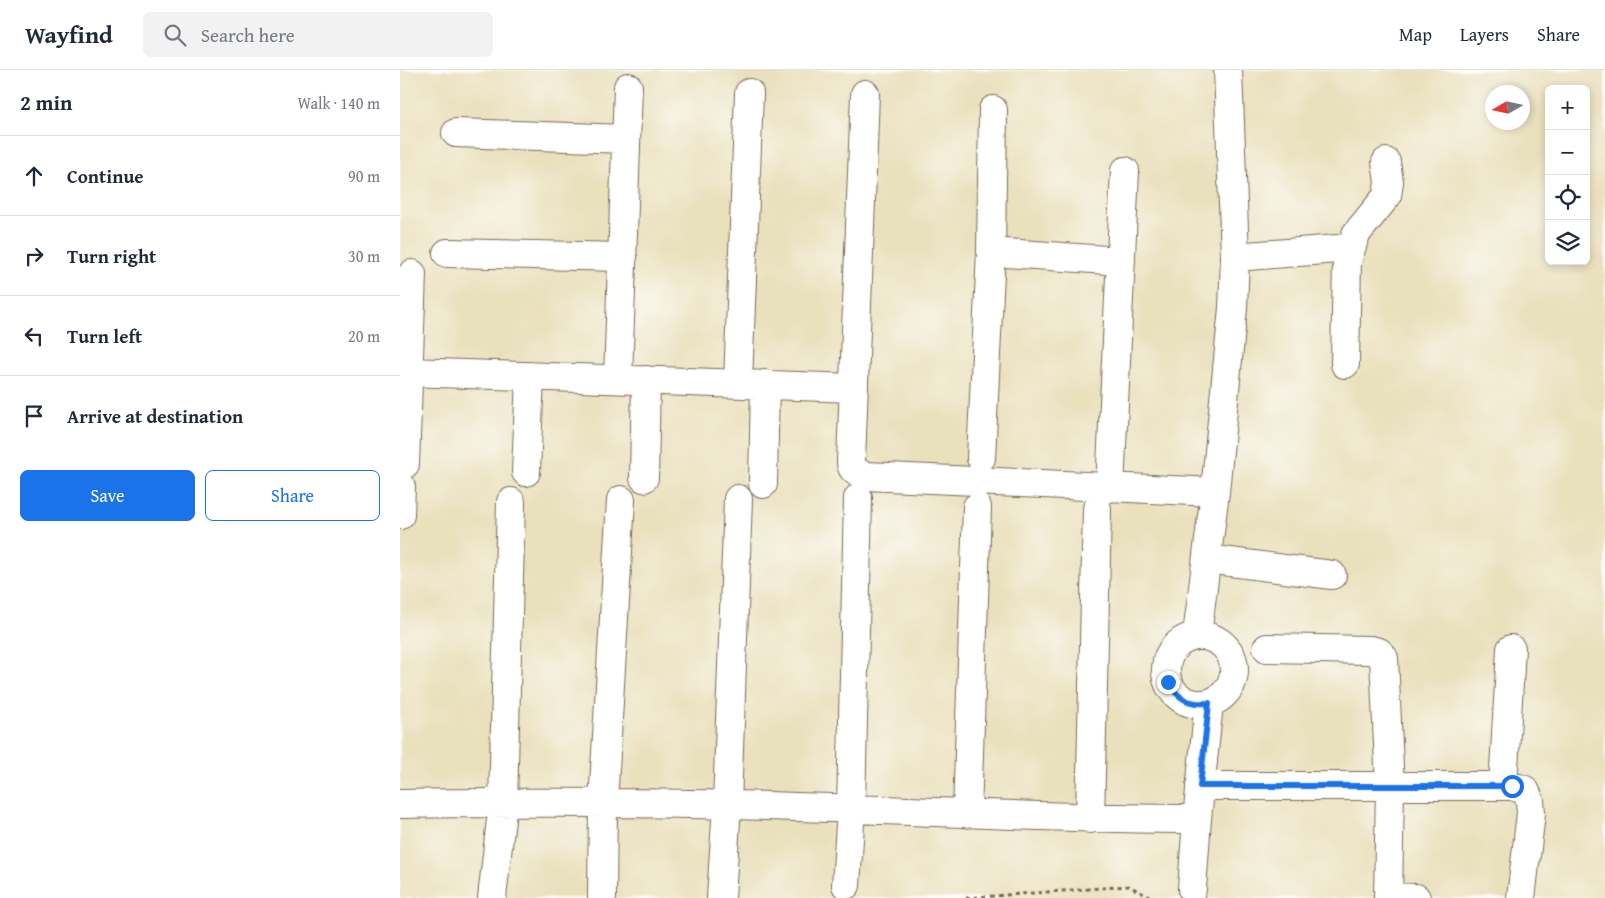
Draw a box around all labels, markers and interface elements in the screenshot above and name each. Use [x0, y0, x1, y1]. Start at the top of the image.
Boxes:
search box [143, 12, 493, 57]
text: Wayfind [25, 17, 113, 52]
icon: search [161, 21, 189, 49]
text: Search here [201, 21, 295, 49]
text: Map [1399, 21, 1432, 48]
text: Layers [1460, 21, 1509, 48]
text: Share [1537, 21, 1580, 48]
north arrow [1485, 85, 1530, 130]
map controls [1545, 85, 1590, 265]
button: + [1545, 85, 1590, 130]
text: 2 min [20, 87, 72, 118]
text: Walk · 140 m [297, 91, 380, 115]
button: − [1545, 130, 1590, 175]
icon: ahead [20, 162, 48, 190]
text: Continue [67, 162, 144, 190]
text: 90 m [348, 164, 380, 188]
button: locate [1545, 175, 1590, 220]
button: layers [1545, 220, 1590, 265]
icon: right [20, 242, 48, 270]
text: Turn right [67, 242, 156, 270]
text: 30 m [348, 244, 380, 268]
icon: left [20, 322, 48, 350]
text: Turn left [67, 322, 142, 350]
text: 20 m [348, 324, 380, 348]
icon: arrive [20, 402, 48, 430]
text: Arrive at destination [67, 402, 243, 430]
button: Save [20, 470, 195, 521]
button: Share [205, 470, 380, 521]
route end [1157, 671, 1180, 694]
route start [1501, 775, 1524, 798]

